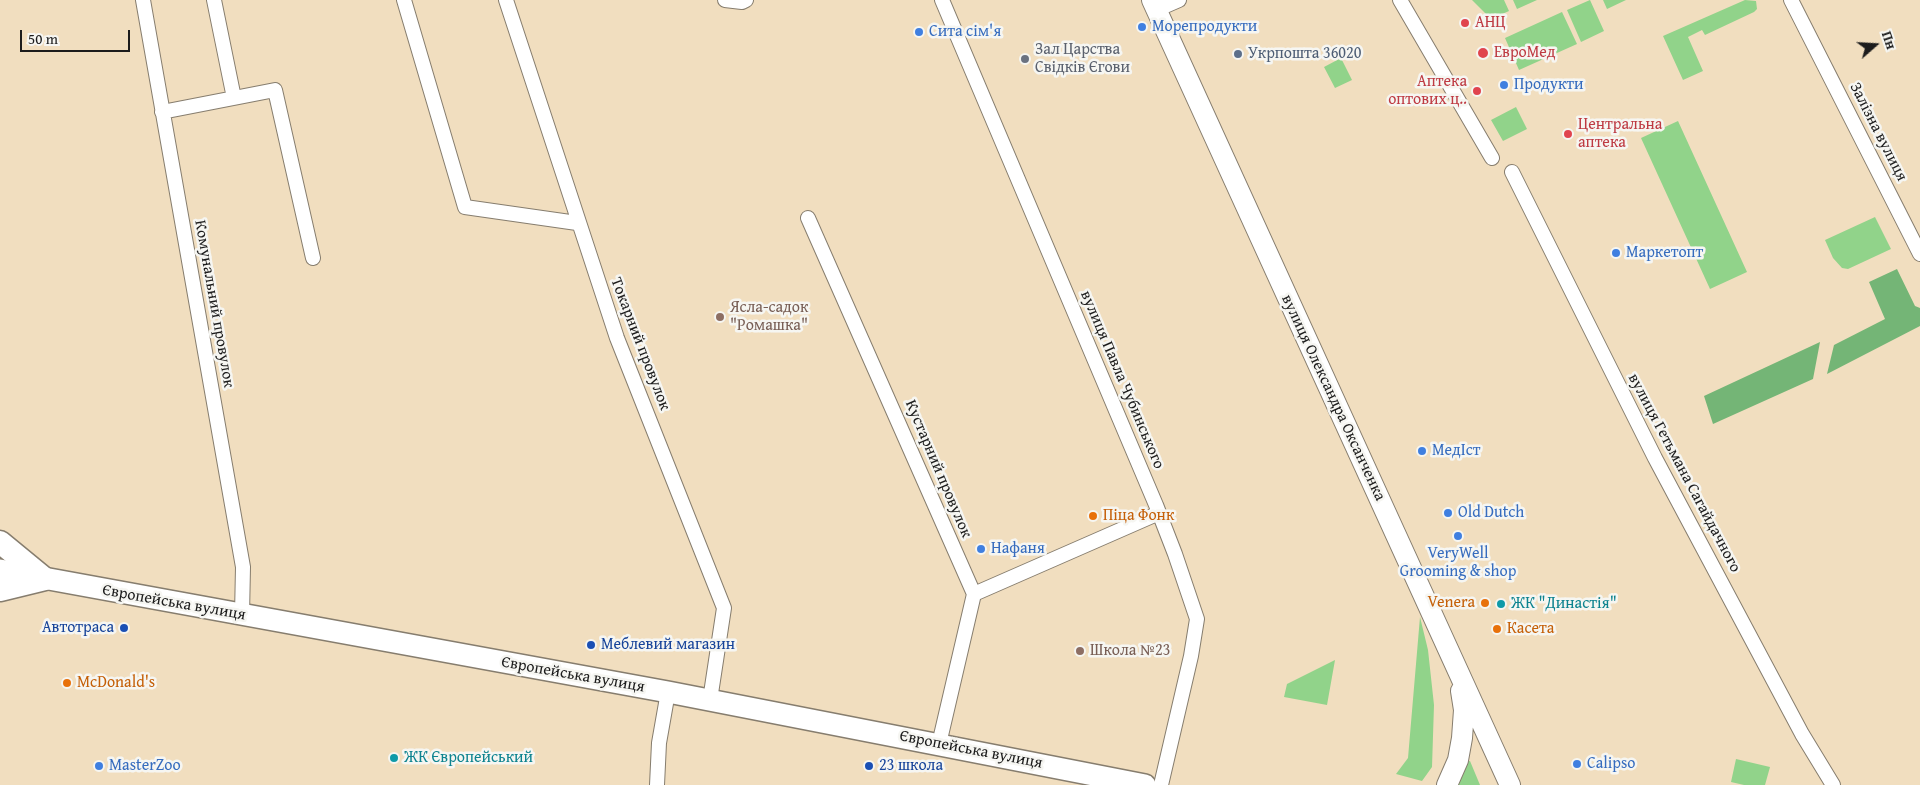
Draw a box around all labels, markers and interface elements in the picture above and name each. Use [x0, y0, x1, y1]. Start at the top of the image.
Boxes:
place label: АНЦ [1475, 13, 1506, 33]
place label: Морепродукти [1152, 17, 1257, 37]
marker: АНЦ [1459, 17, 1471, 29]
scale bar [22, 20, 132, 52]
north arrow [1850, 20, 1900, 70]
marker: Морепродукти [1136, 21, 1148, 33]
place label: Сита сім'я [929, 22, 1001, 42]
marker: Сита сім'я [913, 26, 925, 38]
text: 50 m [28, 28, 58, 49]
text: Пн [1877, 28, 1902, 52]
place label: Зал Царства Cвідків Єгови [1035, 40, 1130, 78]
place label: ЕвроМед [1494, 43, 1555, 63]
place label: Укрпошта 36020 [1248, 44, 1361, 64]
marker: ЕвроМед [1476, 46, 1490, 60]
marker: Укрпошта 36020 [1232, 48, 1244, 60]
marker: Зал Царства Cвідків Єгови [1019, 53, 1031, 65]
place label: Аптека оптових ц‥ [1388, 72, 1467, 110]
place label: Продукти [1514, 75, 1584, 95]
marker: Продукти [1498, 79, 1510, 91]
street label: Залізна вулиця [1845, 80, 1911, 184]
marker: Аптека оптових ц‥ [1471, 85, 1483, 97]
place label: Центральна аптека [1578, 115, 1662, 153]
marker: Центральна аптека [1562, 128, 1574, 140]
street label: Комунальний провулок [190, 219, 238, 389]
place label: Маркетопт [1626, 243, 1703, 263]
marker: Маркетопт [1610, 247, 1622, 259]
street label: Токарний провулок [606, 275, 674, 413]
street label: вулиця Павла Чубинського [1076, 288, 1168, 472]
street label: вулиця Олександра Оксанченка [1277, 292, 1389, 504]
place label: Ясла-садок "Ромашка" [730, 298, 808, 336]
marker: Ясла-садок "Ромашка" [714, 311, 726, 323]
street label: вулиця Гетьмана Сагайдачного [1623, 370, 1745, 576]
street label: Кустарний провулок [900, 397, 976, 541]
place label: МедІст [1432, 441, 1481, 461]
marker: МедІст [1416, 445, 1428, 457]
place label: Old Dutch [1458, 503, 1524, 523]
place label: Піца Фонк [1103, 506, 1174, 526]
marker: Old Dutch [1442, 507, 1454, 519]
marker: Піца Фонк [1087, 510, 1099, 522]
marker: VeryWell Grooming & shop [1452, 530, 1464, 542]
place label: Нафаня [991, 539, 1045, 559]
marker: Нафаня [975, 543, 987, 555]
place label: VeryWell Grooming & shop [1400, 544, 1516, 582]
street label: Європейська вулиця [101, 581, 247, 625]
place label: Venera [1427, 593, 1475, 613]
place label: ЖК "Династія" [1511, 594, 1617, 614]
marker: Venera [1479, 597, 1491, 609]
marker: ЖК "Династія" [1495, 598, 1507, 610]
place label: Автотраса [42, 618, 114, 638]
place label: Касета [1507, 619, 1554, 639]
marker: Автотраса [118, 622, 130, 634]
marker: Касета [1491, 623, 1503, 635]
place label: Меблевий магазин [601, 635, 735, 655]
marker: Меблевий магазин [585, 639, 597, 651]
place label: Школа №23 [1090, 641, 1170, 661]
marker: Школа №23 [1074, 645, 1086, 657]
street label: Європейська вулиця [500, 653, 646, 697]
place label: McDonald's [77, 673, 155, 693]
marker: McDonald's [61, 677, 73, 689]
street label: Європейська вулиця [898, 727, 1044, 773]
place label: ЖК Європейський [404, 748, 533, 768]
marker: ЖК Європейський [388, 752, 400, 764]
place label: Calipso [1587, 754, 1635, 774]
place label: MasterZoo [109, 756, 181, 776]
place label: 23 школа [879, 756, 943, 776]
marker: Calipso [1571, 758, 1583, 770]
marker: MasterZoo [93, 760, 105, 772]
marker: 23 школа [863, 760, 875, 772]

